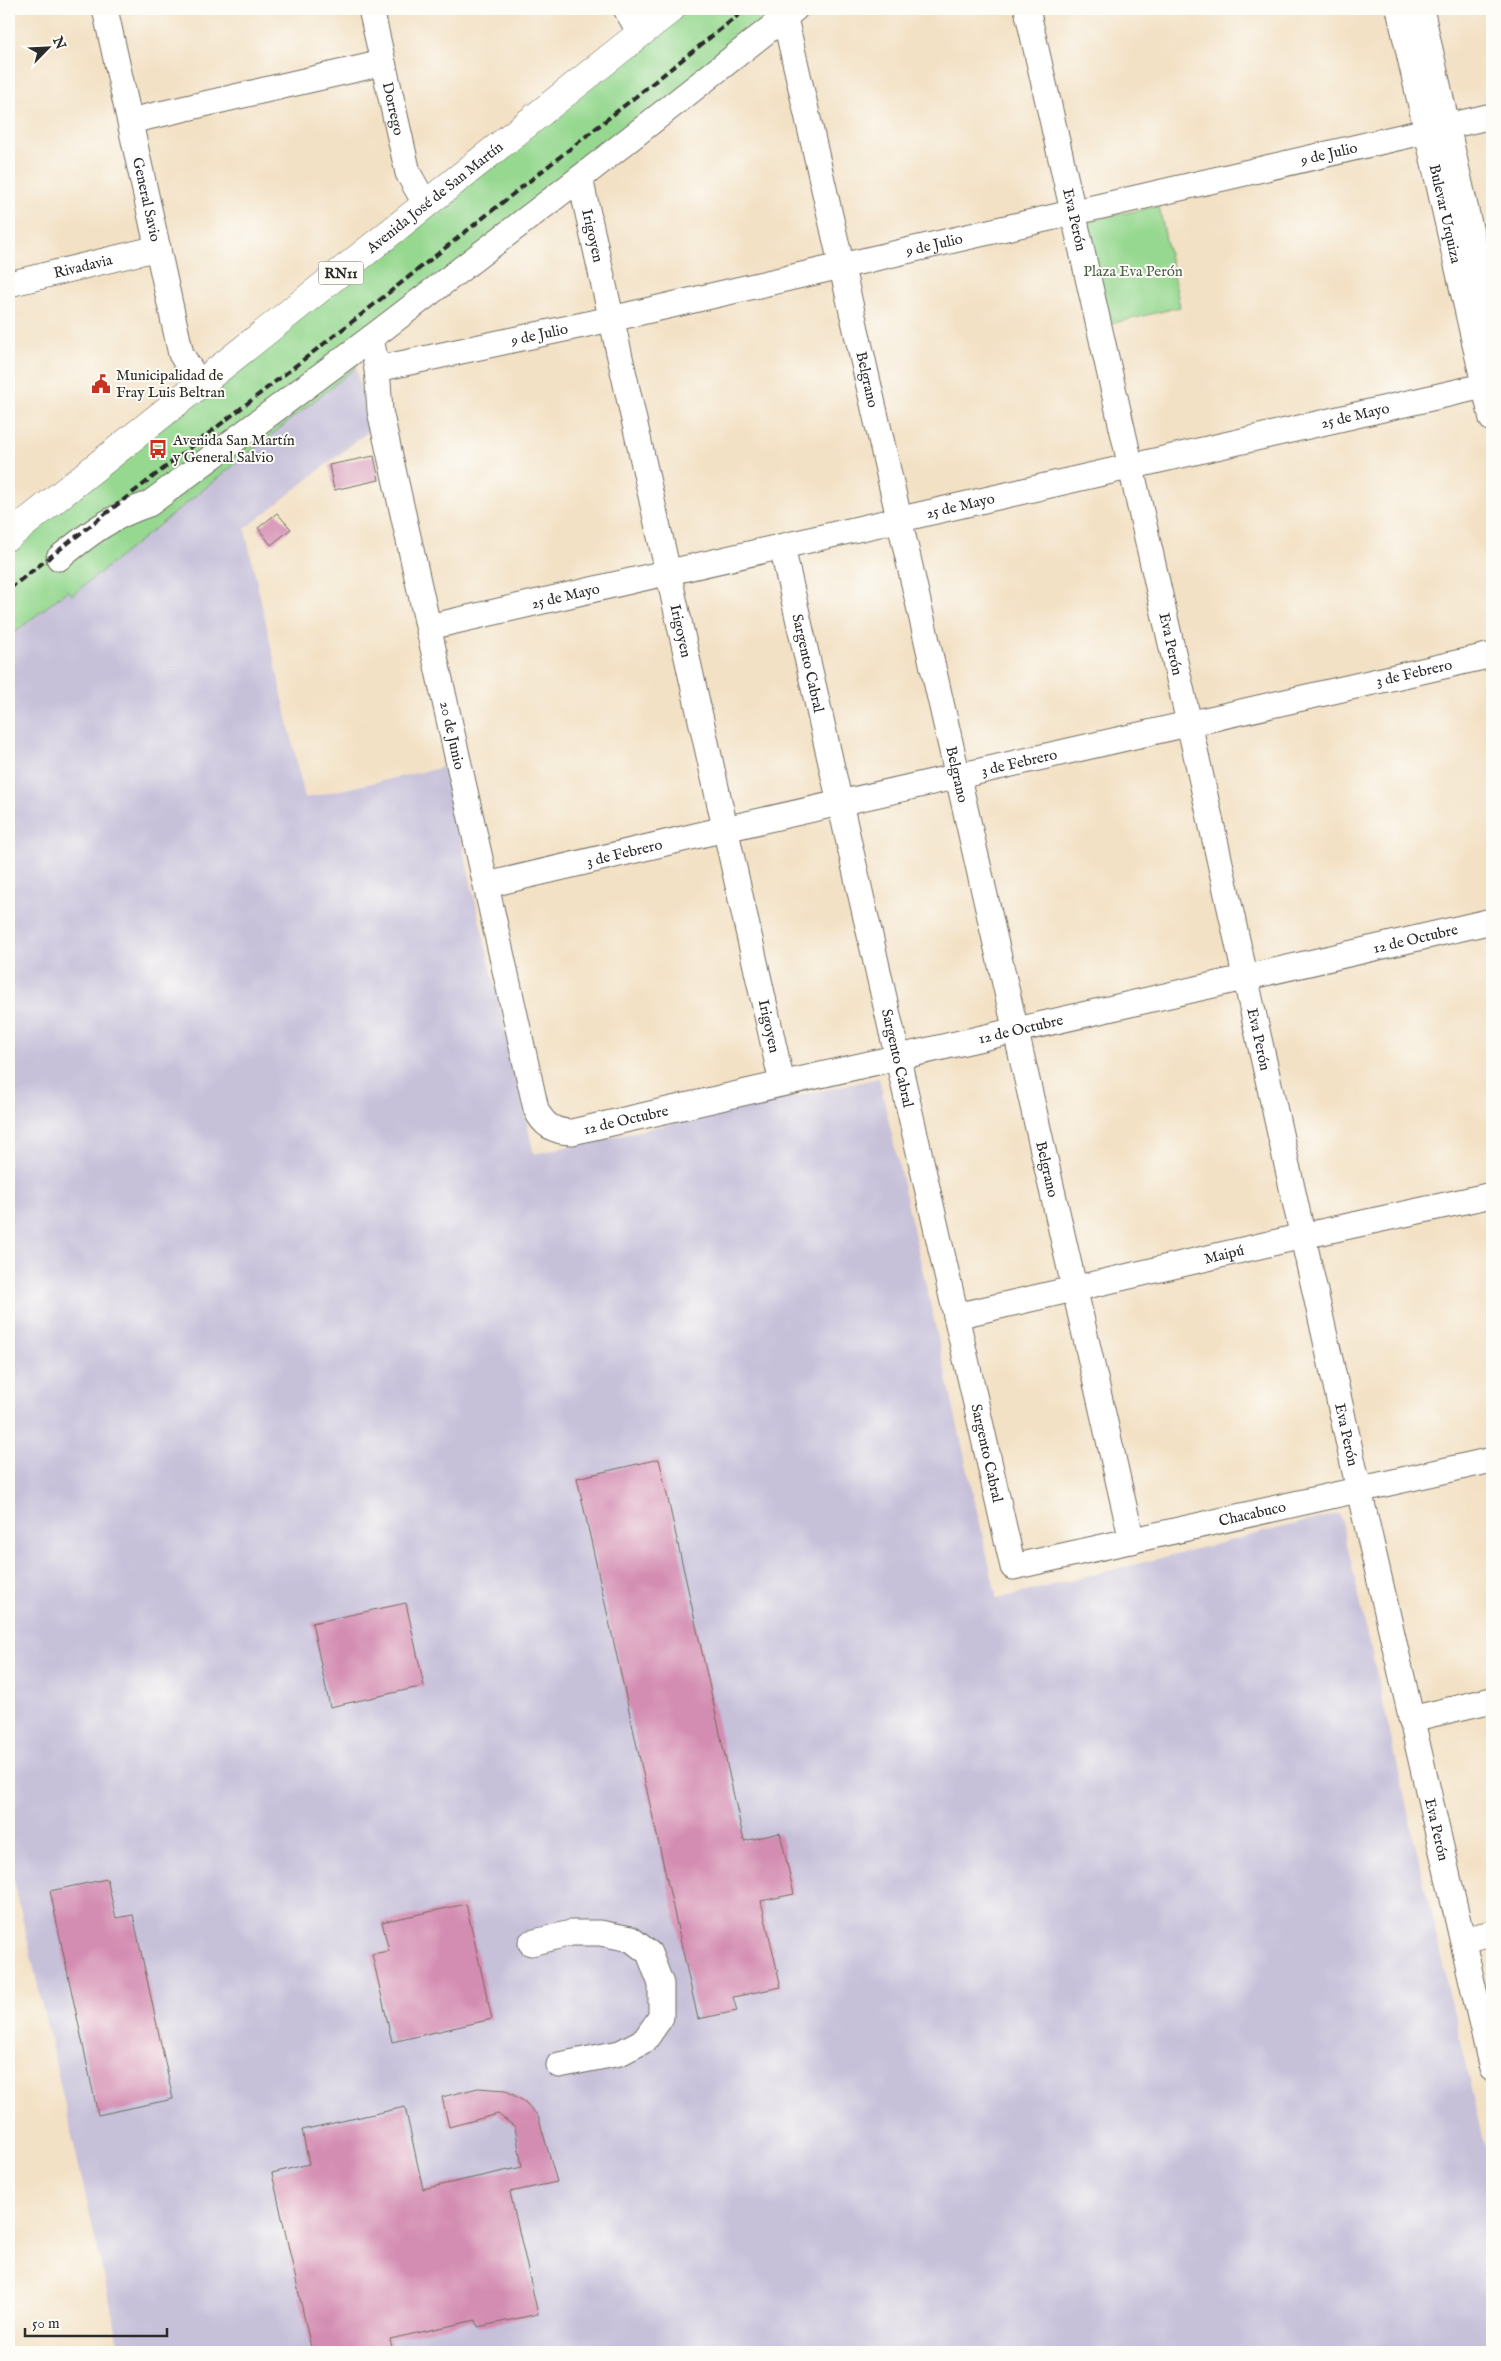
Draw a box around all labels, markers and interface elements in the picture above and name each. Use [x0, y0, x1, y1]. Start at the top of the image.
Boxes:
north arrow [22, 22, 72, 72]
text: N [48, 33, 70, 52]
street label: Dorrego [378, 80, 408, 137]
street label: Avenida José de San Martín [362, 137, 507, 258]
street label: 9 de Julio [1298, 138, 1359, 170]
street label: General Savio [128, 156, 165, 243]
street label: Bulevar Urquiza [1425, 163, 1466, 266]
street label: Eva Perón [1058, 187, 1091, 253]
street label: Irigoyen [577, 207, 608, 264]
street label: 9 de Julio [903, 229, 965, 261]
street label: Rivadavia [52, 250, 115, 283]
road number: RN11 [318, 262, 364, 284]
park label: Plaza Eva Perón [1083, 262, 1183, 281]
street label: 9 de Julio [508, 319, 570, 350]
street label: Belgrano [851, 350, 883, 410]
place label: Municipalidad de Fray Luis Beltran [116, 366, 225, 402]
public building icon: Municipalidad de Fray Luis Beltran [90, 373, 112, 395]
street label: 25 de Mayo [1319, 399, 1391, 433]
place label: Avenida San Martín y General Salvio [172, 431, 295, 467]
bus stop icon: Avenida San Martín y General Salvio [147, 438, 169, 460]
street label: 25 de Mayo [924, 489, 996, 523]
street label: 25 de Mayo [530, 579, 602, 613]
street label: Irigoyen [665, 602, 696, 659]
street label: Eva Perón [1154, 611, 1187, 677]
street label: Sargento Cabral [787, 612, 828, 715]
street label: 3 de Febrero [1374, 655, 1454, 691]
street label: 20 de Junio [435, 699, 469, 771]
street label: Belgrano [941, 745, 972, 804]
street label: 3 de Febrero [979, 745, 1059, 781]
street label: 3 de Febrero [585, 835, 664, 871]
street label: 12 de Octubre [1371, 920, 1460, 958]
street label: Irigoyen [754, 998, 784, 1055]
street label: Eva Perón [1242, 1006, 1275, 1072]
street label: Sargento Cabral [877, 1007, 918, 1110]
street label: 12 de Octubre [977, 1011, 1065, 1048]
street label: 12 de Octubre [582, 1101, 670, 1139]
street label: Belgrano [1031, 1139, 1062, 1199]
street label: Maipú [1202, 1241, 1246, 1269]
street label: Sargento Cabral [966, 1402, 1007, 1505]
street label: Eva Perón [1330, 1402, 1362, 1468]
street label: Chacabuco [1217, 1497, 1288, 1531]
street label: Eva Perón [1420, 1796, 1453, 1863]
scale bar [25, 2306, 168, 2338]
text: 50 m [32, 2314, 60, 2333]

